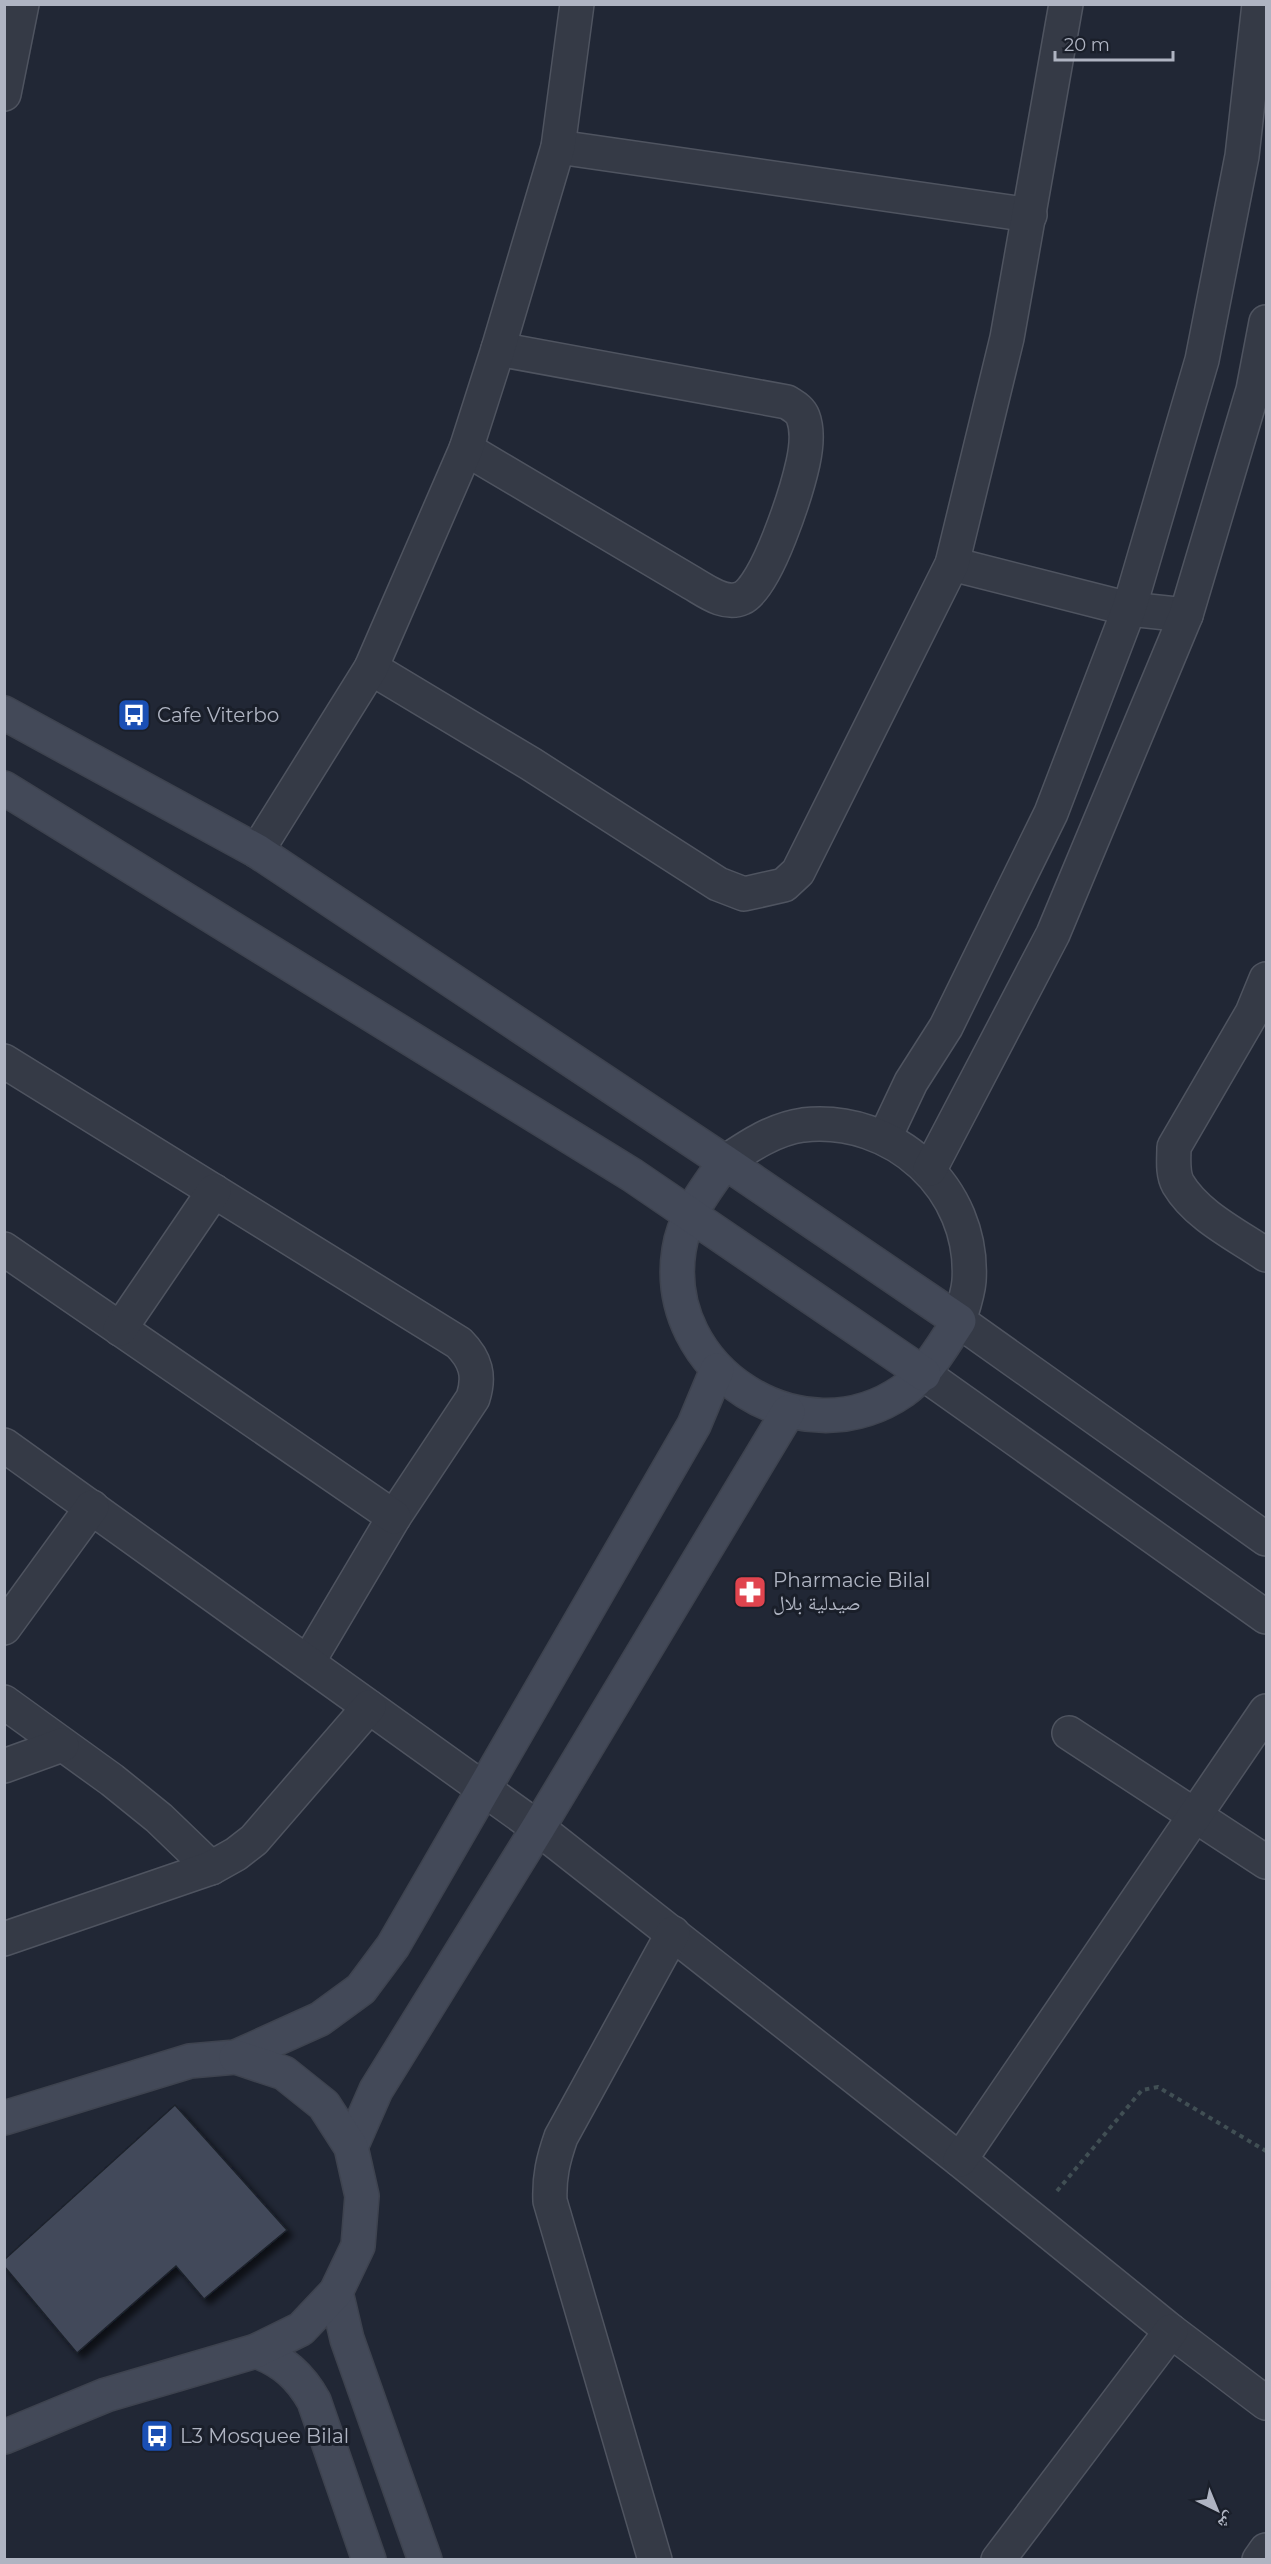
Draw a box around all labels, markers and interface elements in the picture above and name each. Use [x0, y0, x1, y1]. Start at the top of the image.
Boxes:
scale bar [1055, 24, 1174, 62]
text: 20 m [1064, 34, 1110, 56]
bus stop icon: Cafe Viterbo [116, 697, 152, 733]
place label: Cafe Viterbo [157, 703, 279, 727]
place label: Pharmacie Bilal صيدلية بلال [773, 1568, 930, 1615]
pharmacy icon: Pharmacie Bilal صيدلية بلال [732, 1574, 768, 1610]
bus stop icon: L3 Mosquee Bilal [139, 2418, 175, 2454]
place label: L3 Mosquee Bilal [180, 2424, 349, 2448]
north arrow [1187, 2480, 1247, 2540]
text: ش [1214, 2508, 1240, 2533]

